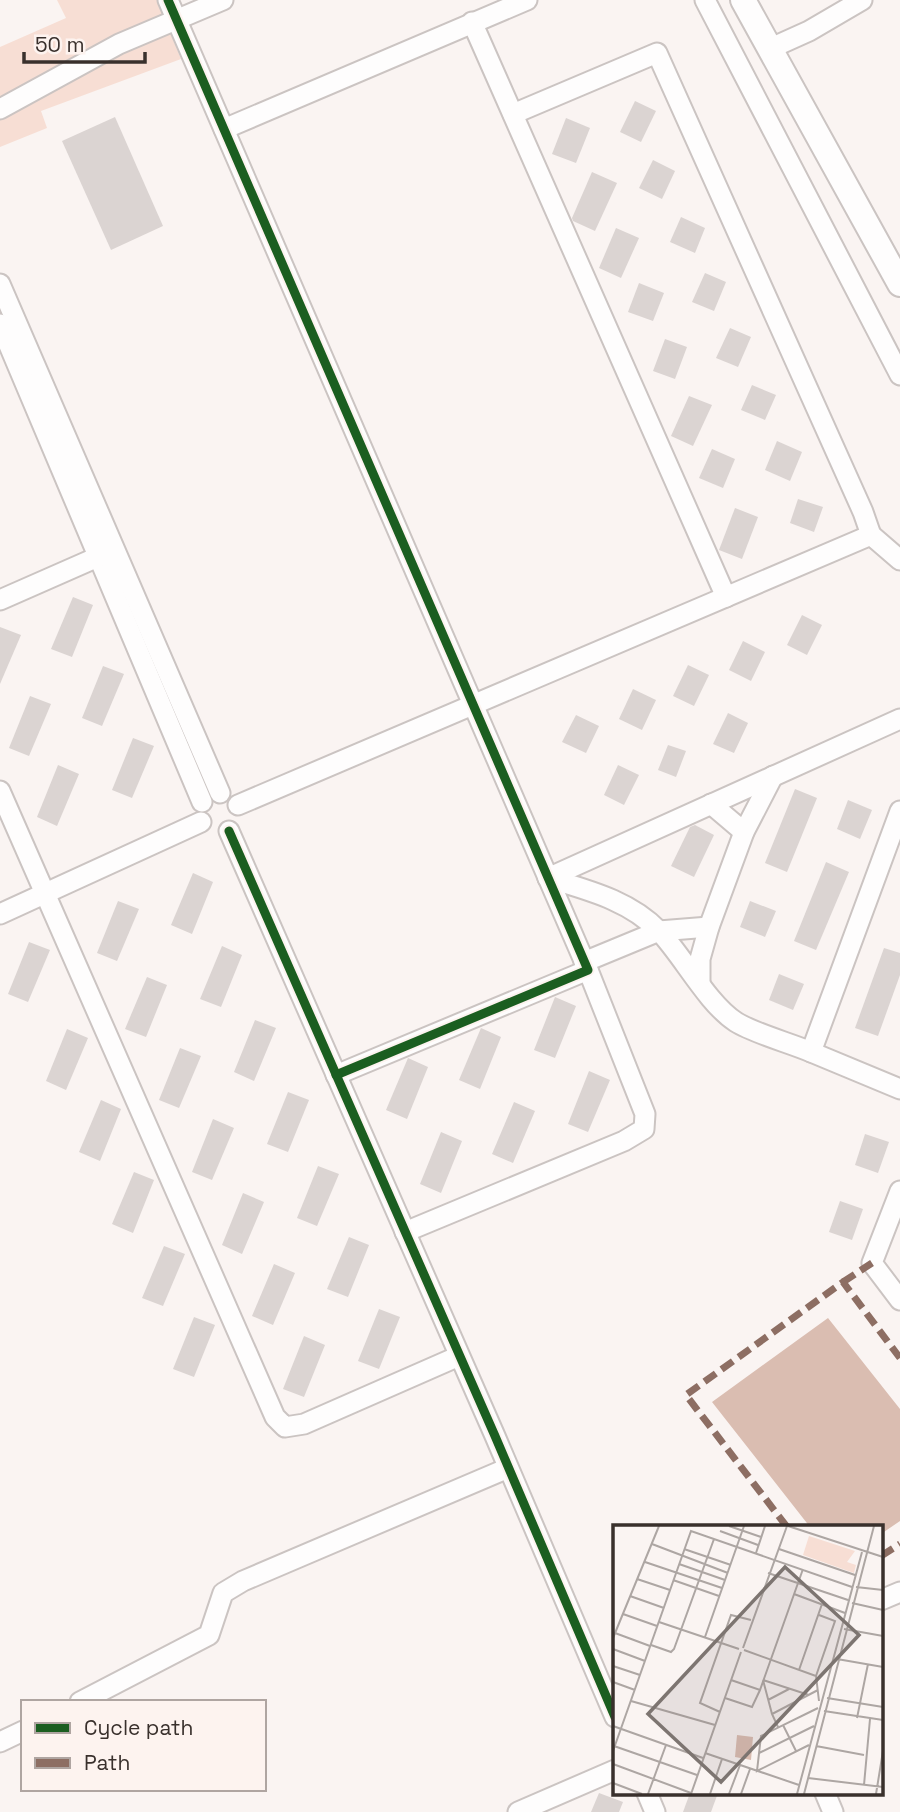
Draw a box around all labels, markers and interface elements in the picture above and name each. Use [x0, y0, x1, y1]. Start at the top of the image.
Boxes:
scale bar [24, 21, 145, 65]
text: 50 m [35, 31, 85, 58]
inset map [613, 1525, 883, 1794]
legend [21, 1700, 266, 1791]
text: Cycle path [84, 1714, 193, 1741]
text: Path [84, 1749, 130, 1776]

